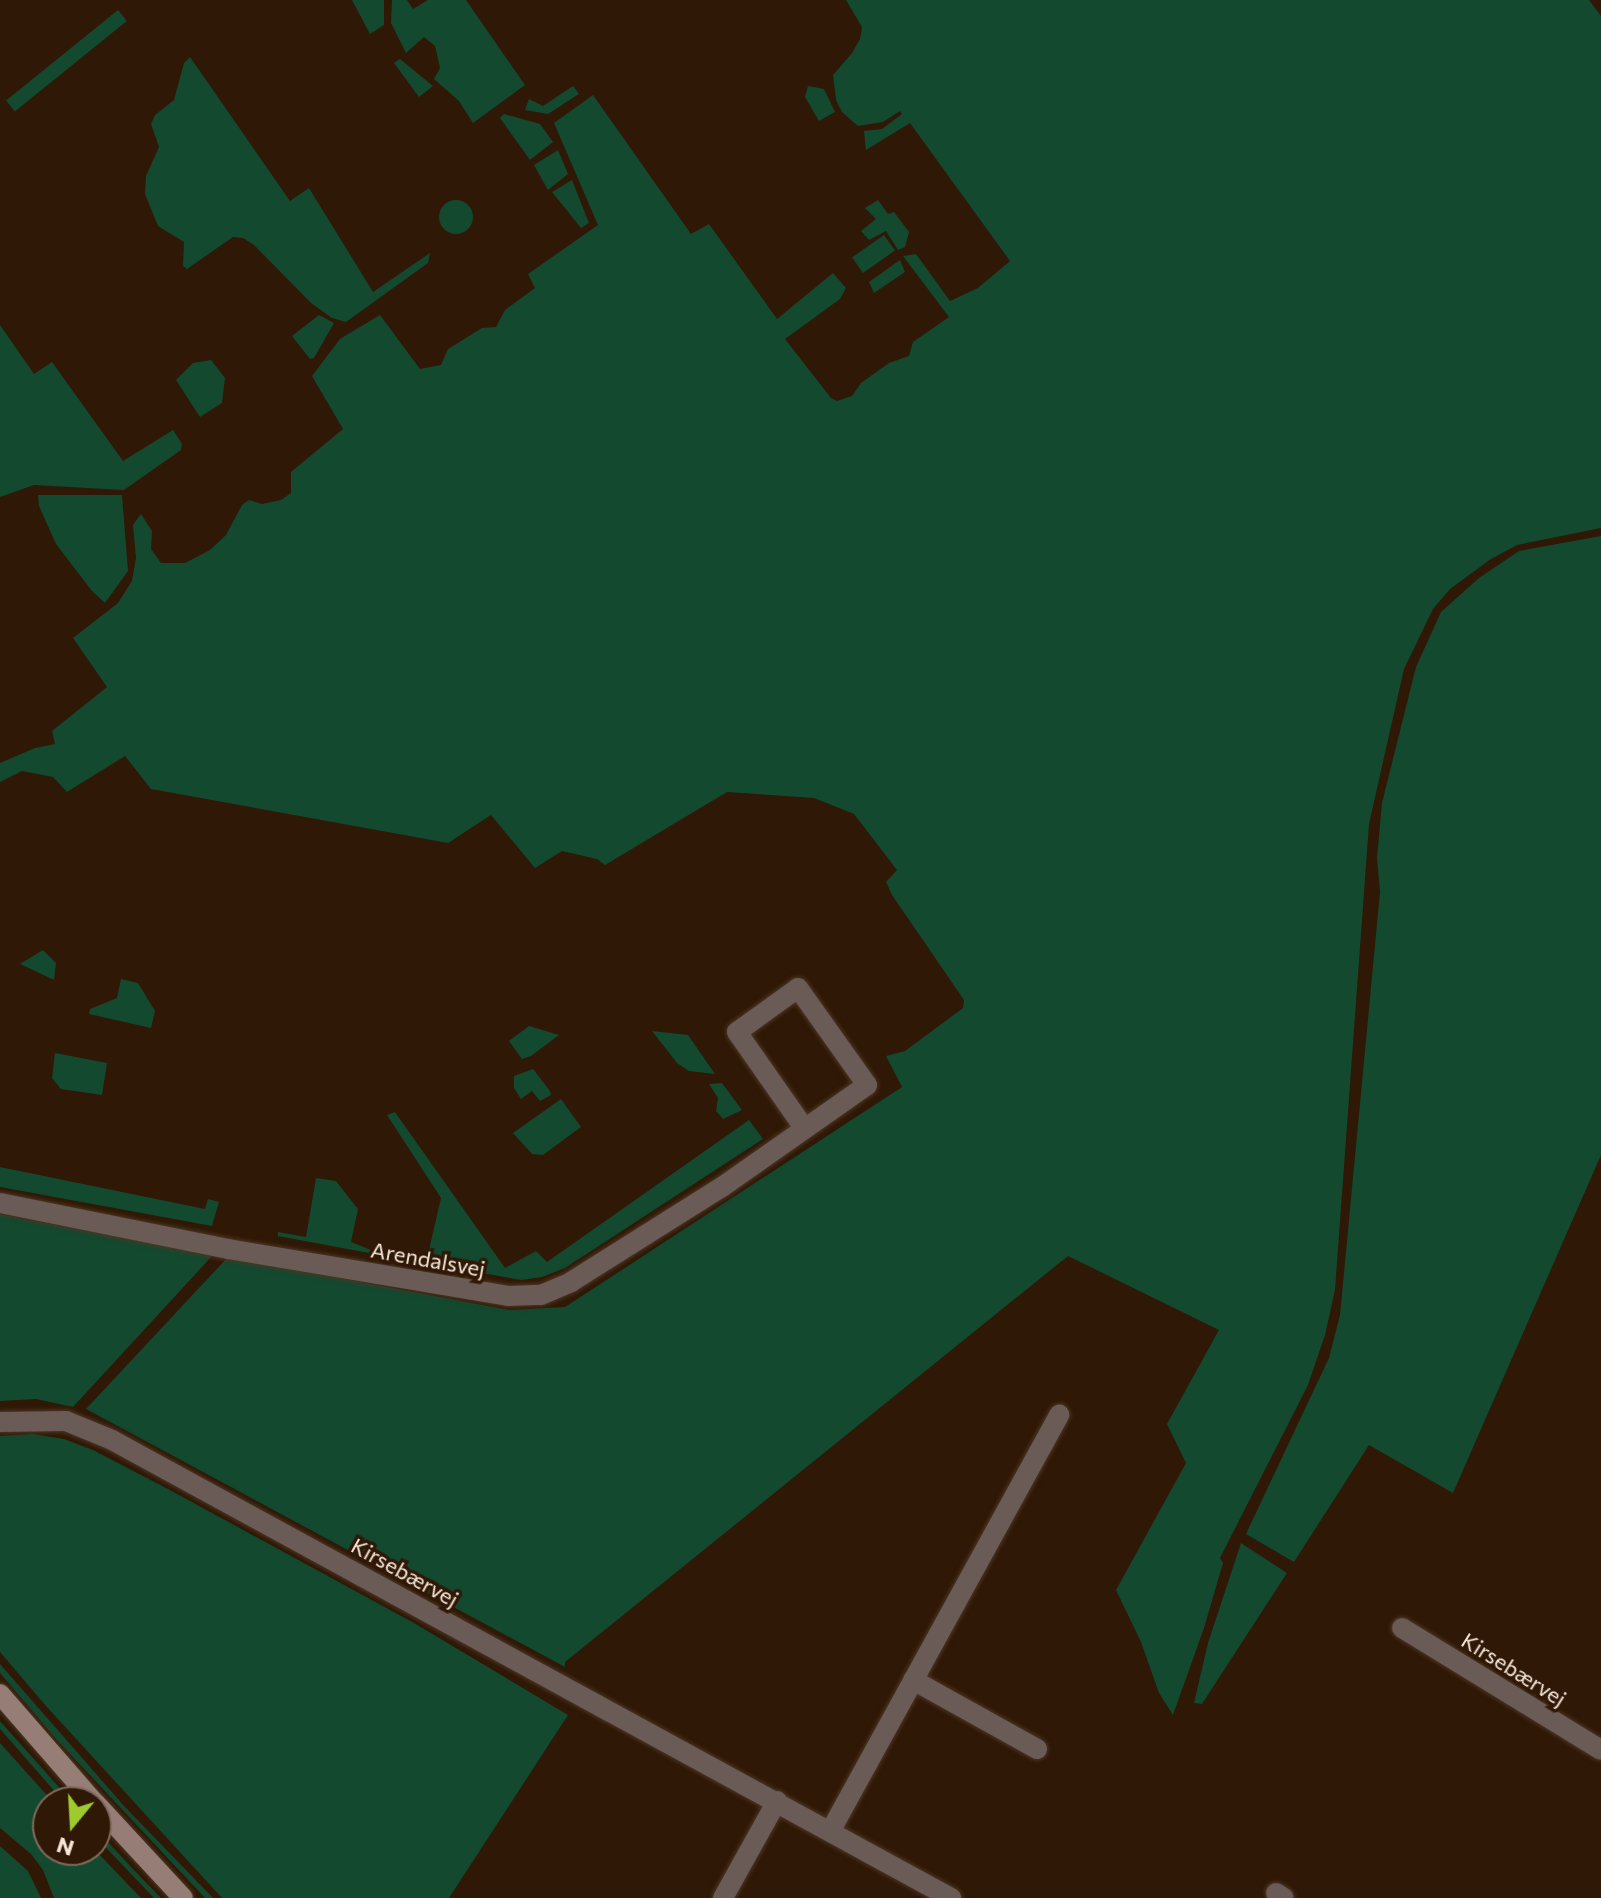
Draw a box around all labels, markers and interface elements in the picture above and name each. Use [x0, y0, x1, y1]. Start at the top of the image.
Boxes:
street label: Arendalsvej [369, 1236, 487, 1282]
street label: Kirsebærvej [347, 1532, 463, 1612]
street label: Kirsebærvej [1457, 1626, 1571, 1712]
north arrow [32, 1786, 112, 1866]
text: N [53, 1832, 77, 1863]

